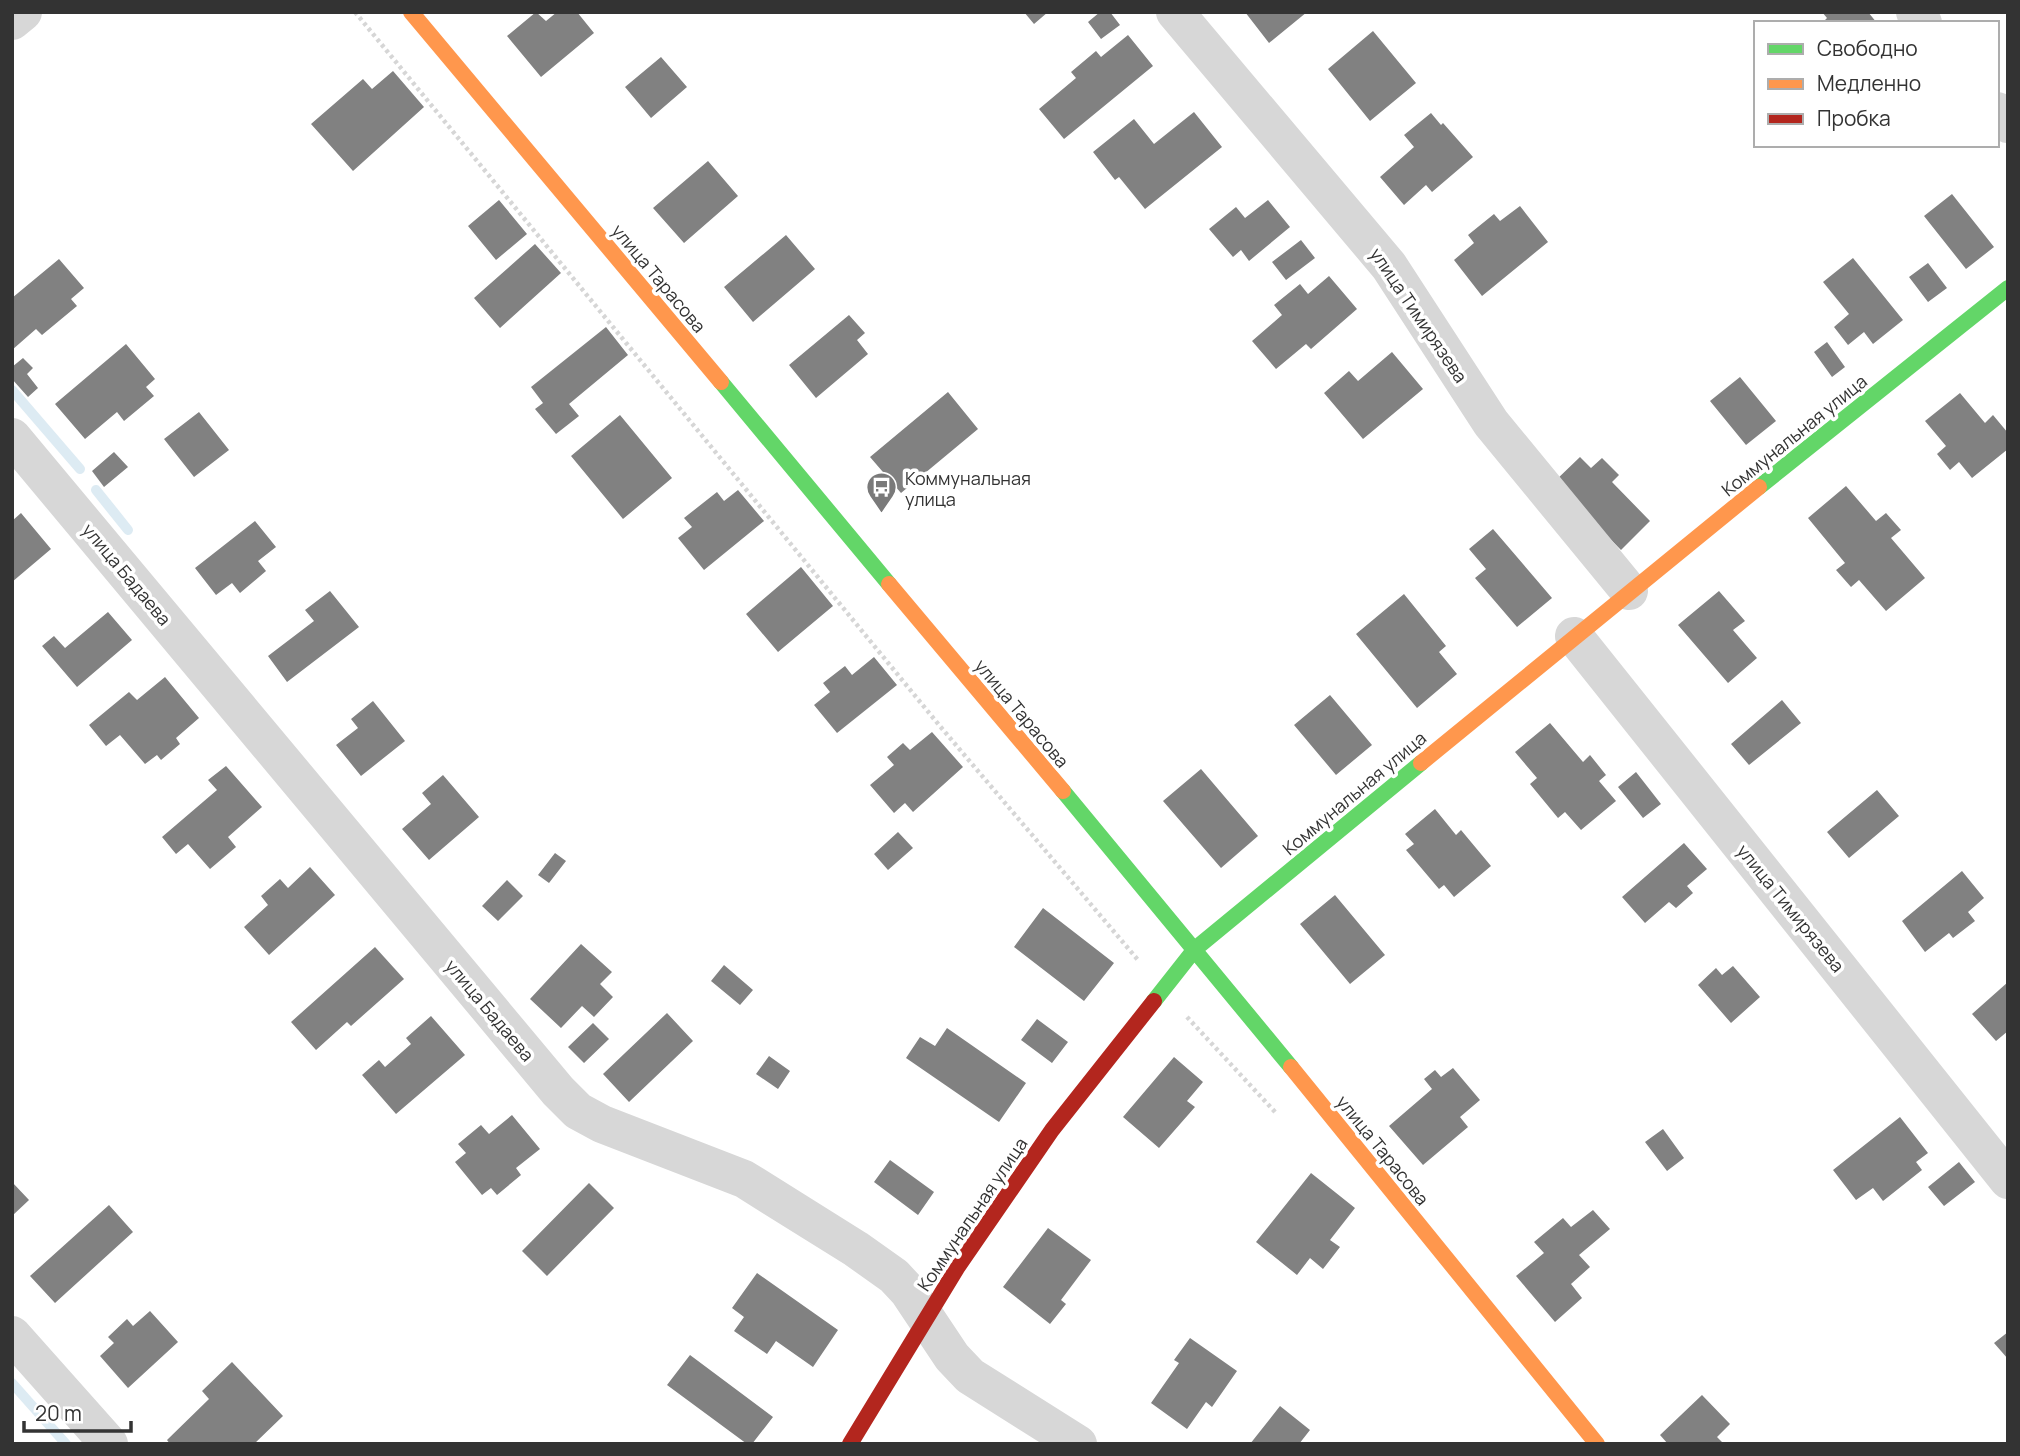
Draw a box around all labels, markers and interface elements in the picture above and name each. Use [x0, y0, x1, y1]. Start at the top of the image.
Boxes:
legend [1754, 21, 1999, 147]
text: Свободно [1817, 34, 1918, 62]
text: Медленно [1817, 69, 1921, 97]
text: Пробка [1817, 104, 1891, 132]
street label: улица Тарасова [607, 219, 711, 337]
street label: улица Тимирязева [1365, 243, 1473, 387]
street label: Коммунальная улица [1716, 369, 1872, 501]
place label: Коммунальная улица [905, 466, 1031, 511]
bus stop icon: Коммунальная улица [865, 471, 899, 515]
street label: улица Бадаева [77, 518, 177, 630]
street label: улица Тарасова [970, 654, 1074, 772]
street label: Коммунальная улица [1277, 726, 1431, 860]
street label: улица Тимирязева [1732, 839, 1850, 977]
street label: улица Бадаева [440, 954, 540, 1066]
street label: улица Тарасова [1331, 1090, 1435, 1210]
street label: Коммунальная улица [912, 1133, 1032, 1295]
scale bar [24, 1390, 131, 1434]
text: 20 m [35, 1399, 82, 1427]

